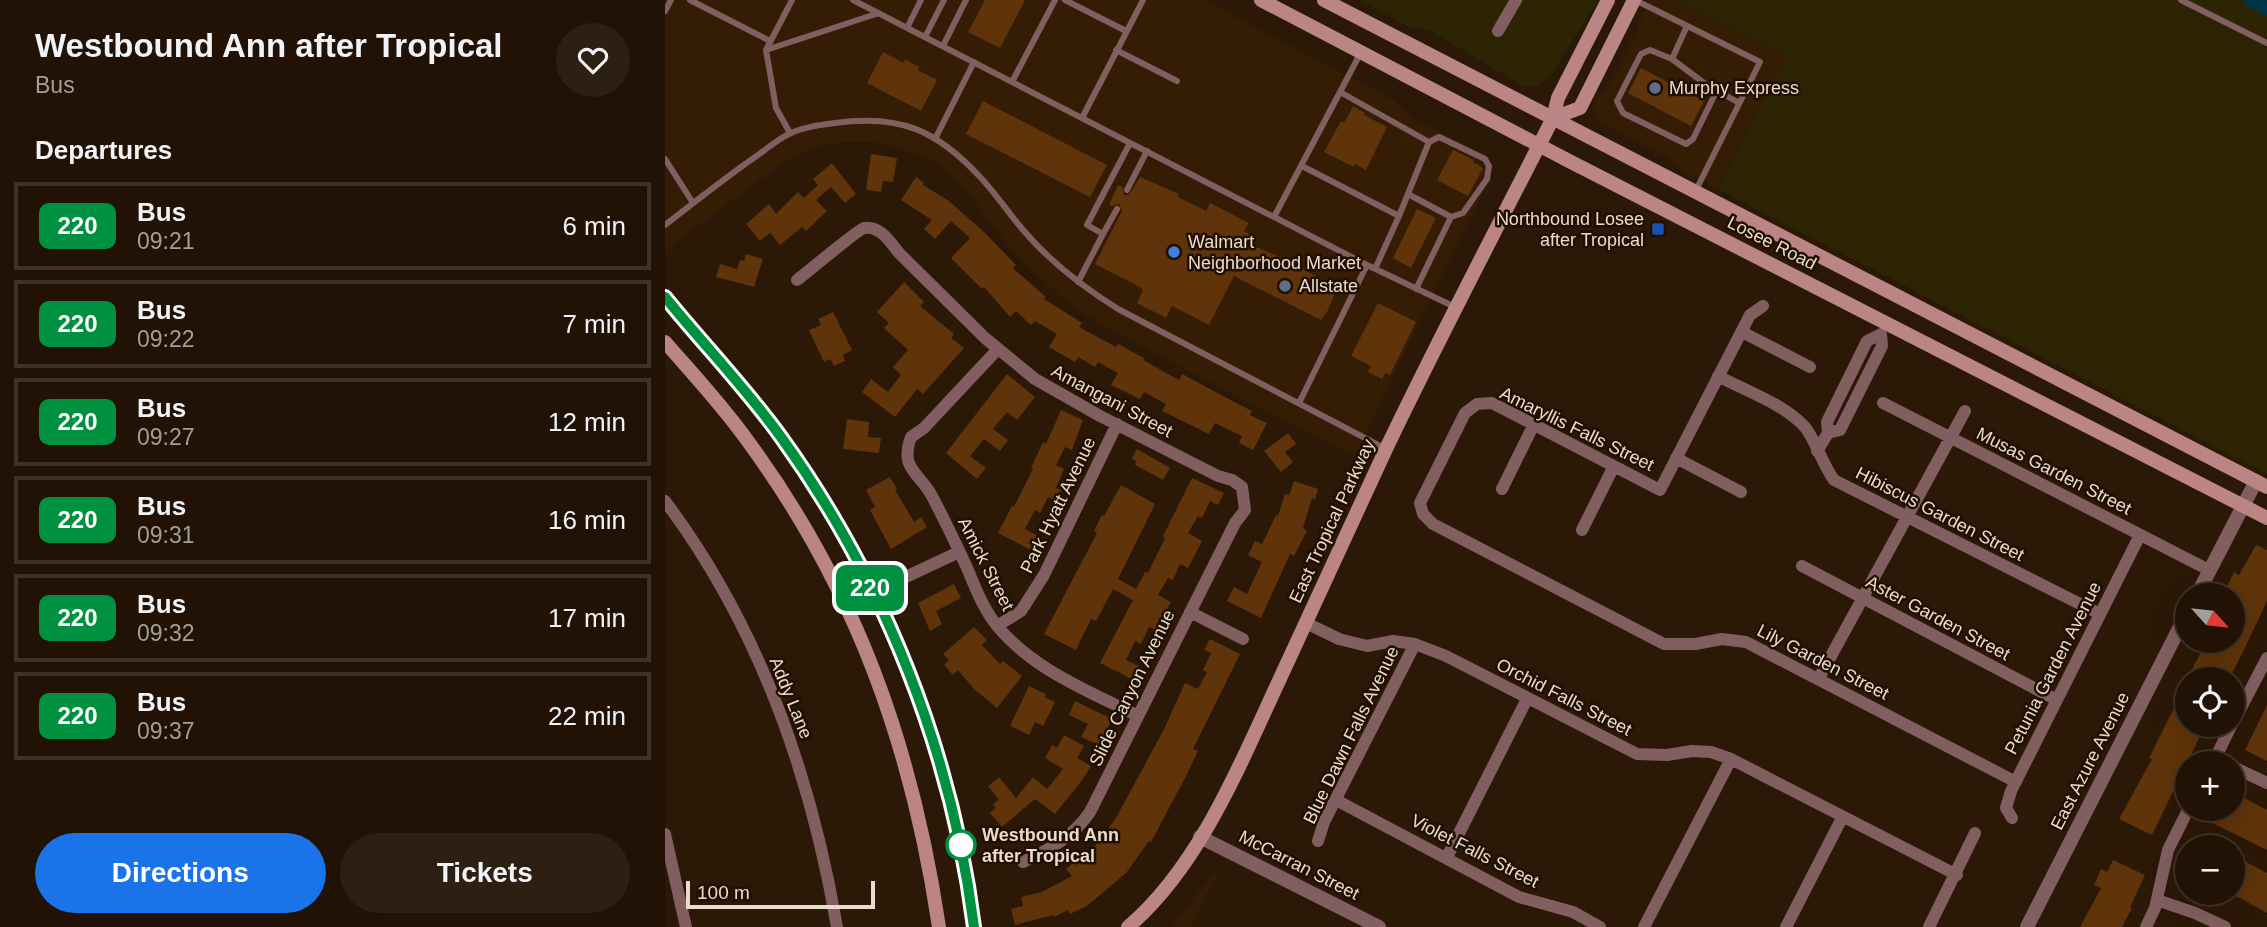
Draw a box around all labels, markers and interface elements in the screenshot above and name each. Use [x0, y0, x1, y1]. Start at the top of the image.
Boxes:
button: heart [556, 23, 630, 97]
text: Westbound Ann after Tropical [35, 27, 503, 64]
text: Bus [35, 72, 75, 98]
place label: Murphy Express [1669, 78, 1799, 98]
marker: Murphy Express [1647, 80, 1663, 96]
text: Departures [35, 135, 172, 165]
text: Bus [137, 197, 186, 227]
place label: Northbound Losee after Tropical [1496, 209, 1644, 250]
text: 6 min [562, 211, 626, 241]
text: 220 [57, 212, 98, 239]
street label: Losee Road [1724, 212, 1820, 274]
marker: Northbound Losee after Tropical [1650, 221, 1666, 237]
text: 09:21 [137, 228, 195, 254]
place label: Walmart Neighborhood Market [1188, 232, 1361, 273]
marker: Walmart Neighborhood Market [1166, 244, 1182, 260]
place label: Allstate [1299, 276, 1358, 296]
marker: Allstate [1277, 278, 1293, 294]
text: Bus [137, 295, 186, 325]
text: 7 min [562, 309, 626, 339]
text: 220 [57, 310, 98, 337]
text: 09:22 [137, 326, 195, 352]
street label: Amangani Street [1048, 361, 1176, 441]
street label: Amaryllis Falls Street [1497, 383, 1657, 475]
text: Bus [137, 393, 186, 423]
text: 12 min [548, 407, 626, 437]
text: 220 [57, 408, 98, 435]
street label: Musas Garden Street [1973, 423, 2135, 519]
text: 09:27 [137, 424, 195, 450]
street label: Park Hyatt Avenue [1016, 434, 1100, 576]
street label: East Tropical Parkway [1285, 436, 1379, 606]
street label: Hibiscus Garden Street [1853, 463, 2027, 565]
text: Bus [137, 491, 186, 521]
text: 16 min [548, 505, 626, 535]
text: 220 [57, 506, 98, 533]
street label: Amick Street [954, 514, 1018, 614]
text: 09:31 [137, 522, 195, 548]
line badge: 220 [830, 565, 910, 611]
street label: Aster Garden Street [1863, 572, 2013, 664]
text: 220 [850, 574, 890, 601]
street label: Petunia Garden Avenue [2001, 578, 2105, 758]
north arrow [2175, 583, 2245, 653]
map controls [2175, 583, 2245, 905]
text: Bus [137, 589, 186, 619]
text: 17 min [548, 603, 626, 633]
text: 220 [57, 604, 98, 631]
street label: Slide Canyon Avenue [1085, 606, 1179, 770]
text: 09:32 [137, 620, 195, 646]
street label: Lily Garden Street [1754, 620, 1892, 704]
street label: Blue Dawn Falls Avenue [1299, 643, 1403, 827]
street label: Addy Lane [766, 654, 816, 742]
street label: Orchid Falls Street [1493, 654, 1635, 740]
button: locate [2175, 667, 2245, 737]
text: Bus [137, 687, 186, 717]
street label: East Azure Avenue [2047, 689, 2133, 833]
text: 22 min [548, 701, 626, 731]
text: 220 [57, 702, 98, 729]
text: 09:37 [137, 718, 195, 744]
button: + [2175, 751, 2245, 821]
street label: Violet Falls Street [1408, 810, 1542, 892]
place label: Westbound Ann after Tropical [982, 825, 1119, 866]
street label: McCarran Street [1236, 826, 1362, 904]
marker: Westbound Ann after Tropical [946, 830, 976, 860]
button: Directions [35, 833, 326, 913]
button: Tickets [340, 833, 630, 913]
button: − [2175, 835, 2245, 905]
scale bar [686, 878, 875, 910]
text: 100 m [697, 882, 750, 903]

